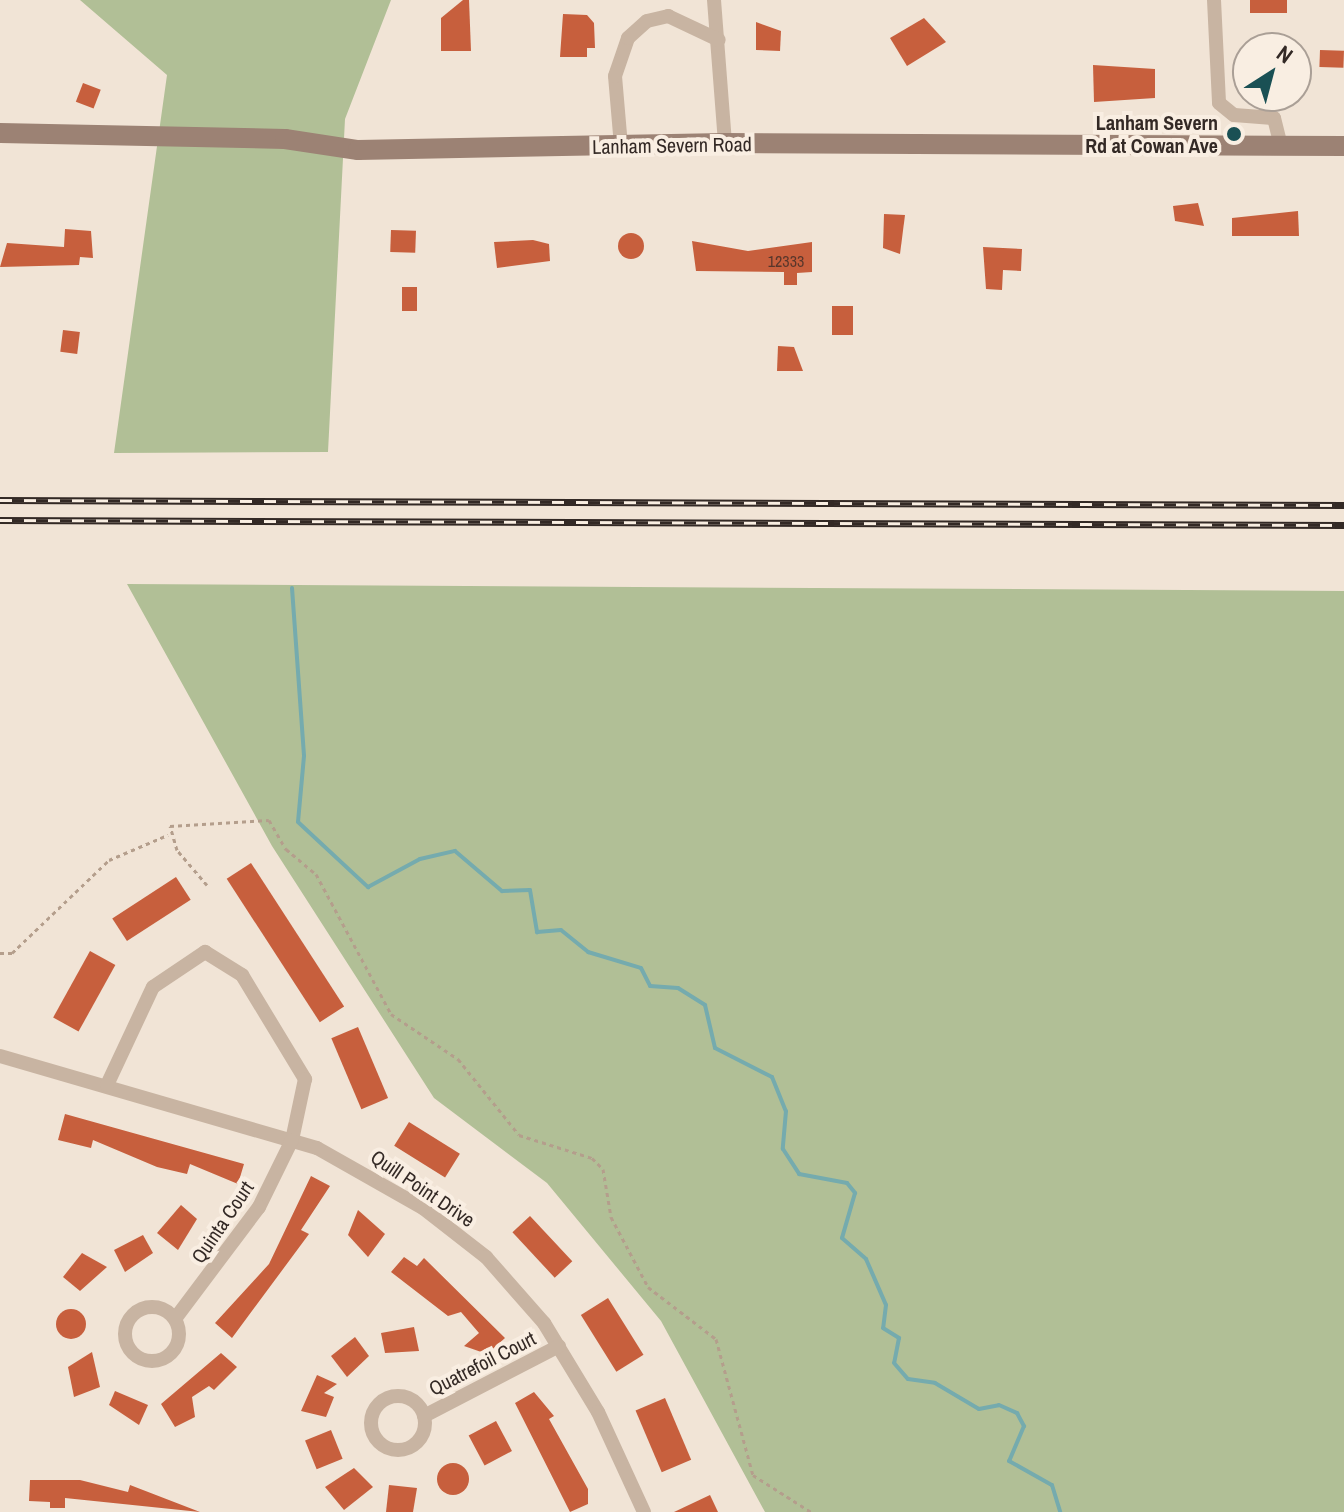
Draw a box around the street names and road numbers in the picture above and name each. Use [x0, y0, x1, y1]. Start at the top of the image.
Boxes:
street label: Lanham Severn Road [592, 132, 752, 158]
street label: Quill Point Drive [366, 1144, 480, 1232]
street label: Quinta Court [186, 1176, 258, 1268]
street label: Quatrefoil Court [425, 1326, 539, 1400]

